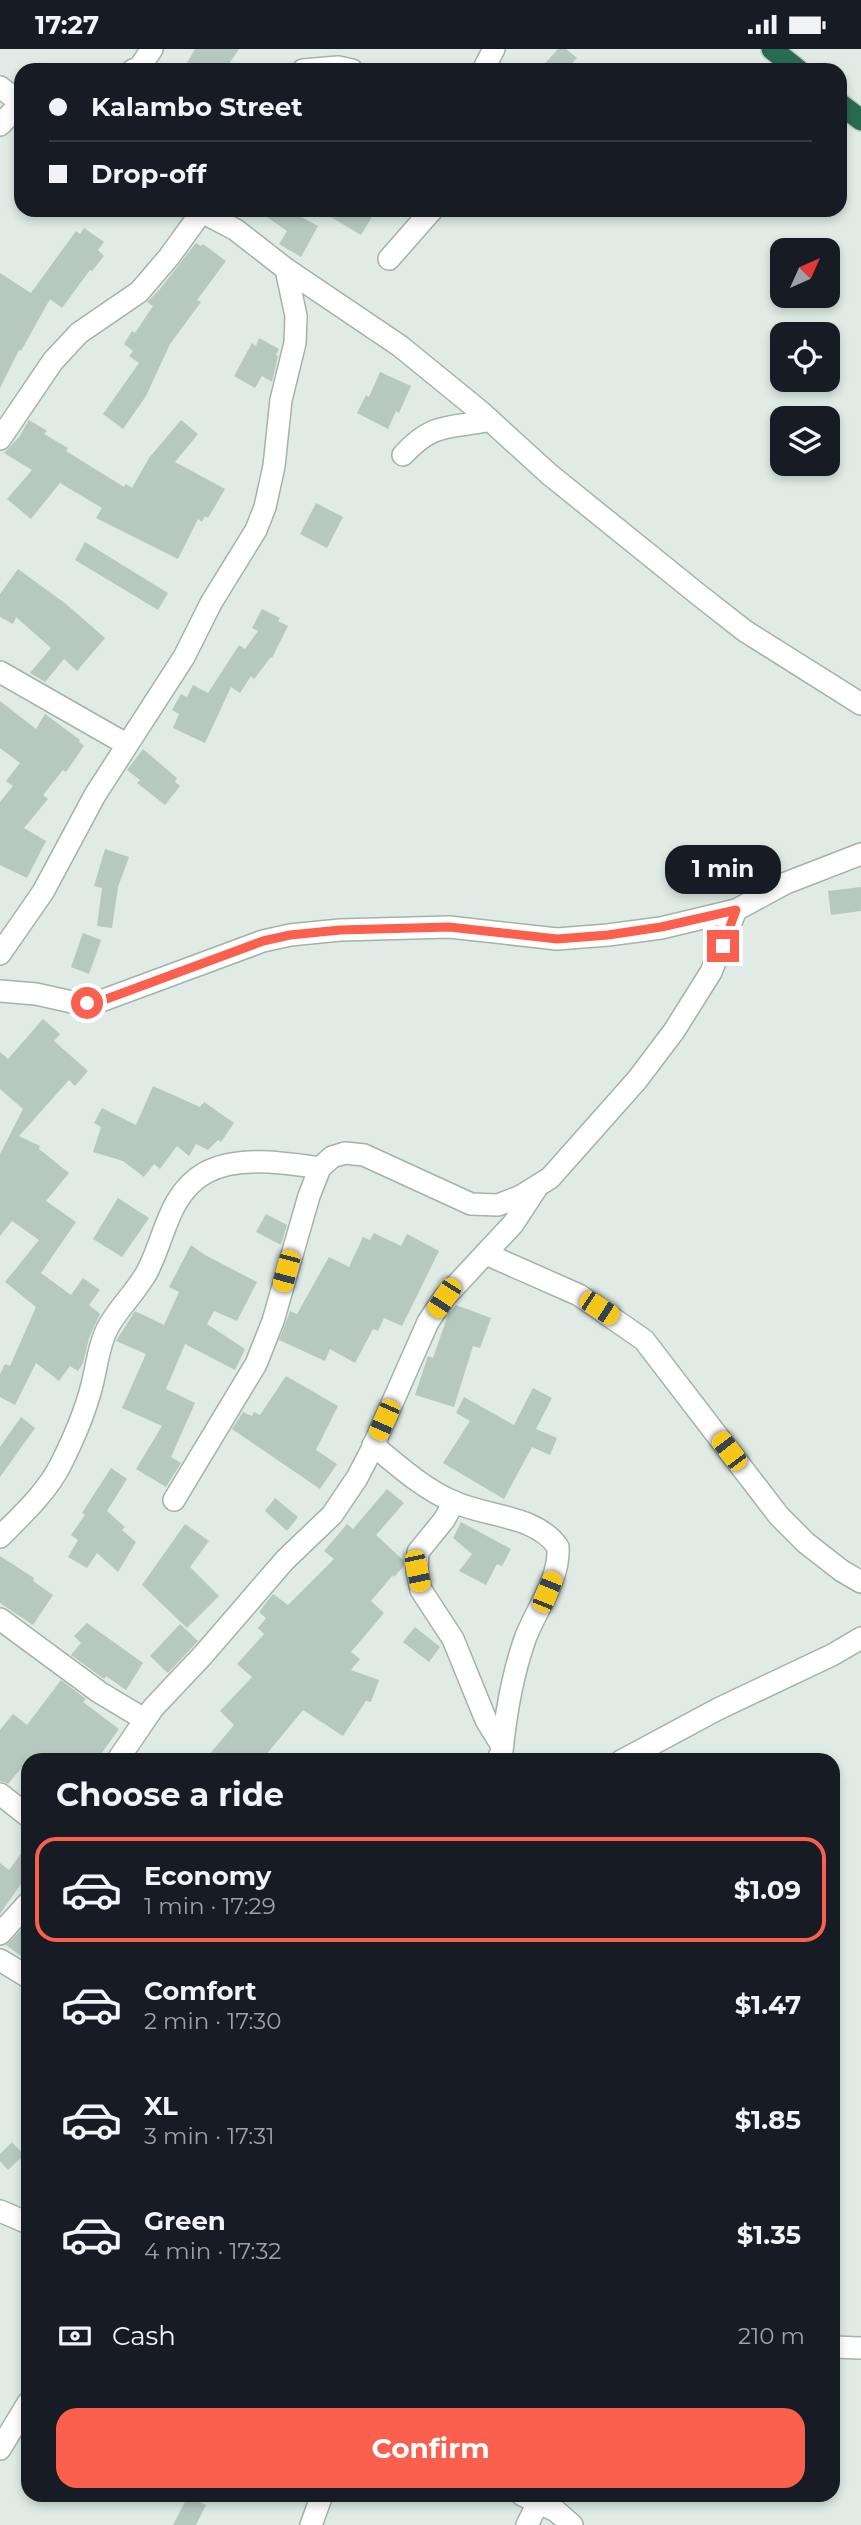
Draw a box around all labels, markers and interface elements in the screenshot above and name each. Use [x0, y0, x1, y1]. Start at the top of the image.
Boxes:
text: 17:27 [35, 9, 99, 41]
text: Kalambo Street [91, 91, 302, 123]
text: Drop-off [91, 158, 206, 190]
north arrow [770, 238, 840, 308]
map controls [770, 238, 840, 476]
button: locate [770, 322, 840, 392]
button: layers [770, 406, 840, 476]
callout: 1 min [665, 845, 781, 893]
text: 1 min [692, 855, 754, 883]
route end [707, 930, 739, 962]
route start [71, 987, 103, 1019]
car [271, 1248, 302, 1294]
car [424, 1275, 465, 1321]
car [576, 1288, 623, 1328]
car [366, 1397, 403, 1443]
car [708, 1428, 751, 1474]
car [403, 1548, 432, 1594]
car [530, 1569, 565, 1615]
text: Choose a ride [56, 1775, 284, 1814]
icon: car [60, 1858, 123, 1921]
text: Economy [144, 1860, 271, 1892]
text: $1.09 [734, 1874, 801, 1906]
text: 1 min · 17:29 [144, 1892, 276, 1920]
icon: car [60, 1973, 123, 2036]
text: Comfort [144, 1975, 256, 2007]
text: $1.47 [735, 1989, 801, 2021]
text: 2 min · 17:30 [144, 2007, 282, 2035]
icon: car [60, 2088, 123, 2151]
text: XL [144, 2090, 178, 2122]
text: $1.85 [735, 2104, 801, 2136]
text: 3 min · 17:31 [144, 2122, 275, 2150]
icon: car [60, 2203, 123, 2266]
text: Green [144, 2205, 226, 2237]
text: $1.35 [737, 2219, 801, 2251]
text: 4 min · 17:32 [144, 2237, 281, 2265]
icon: cash [56, 2317, 94, 2355]
text: Cash [112, 2320, 176, 2352]
text: 210 m [738, 2322, 805, 2350]
button: Confirm [56, 2408, 805, 2488]

